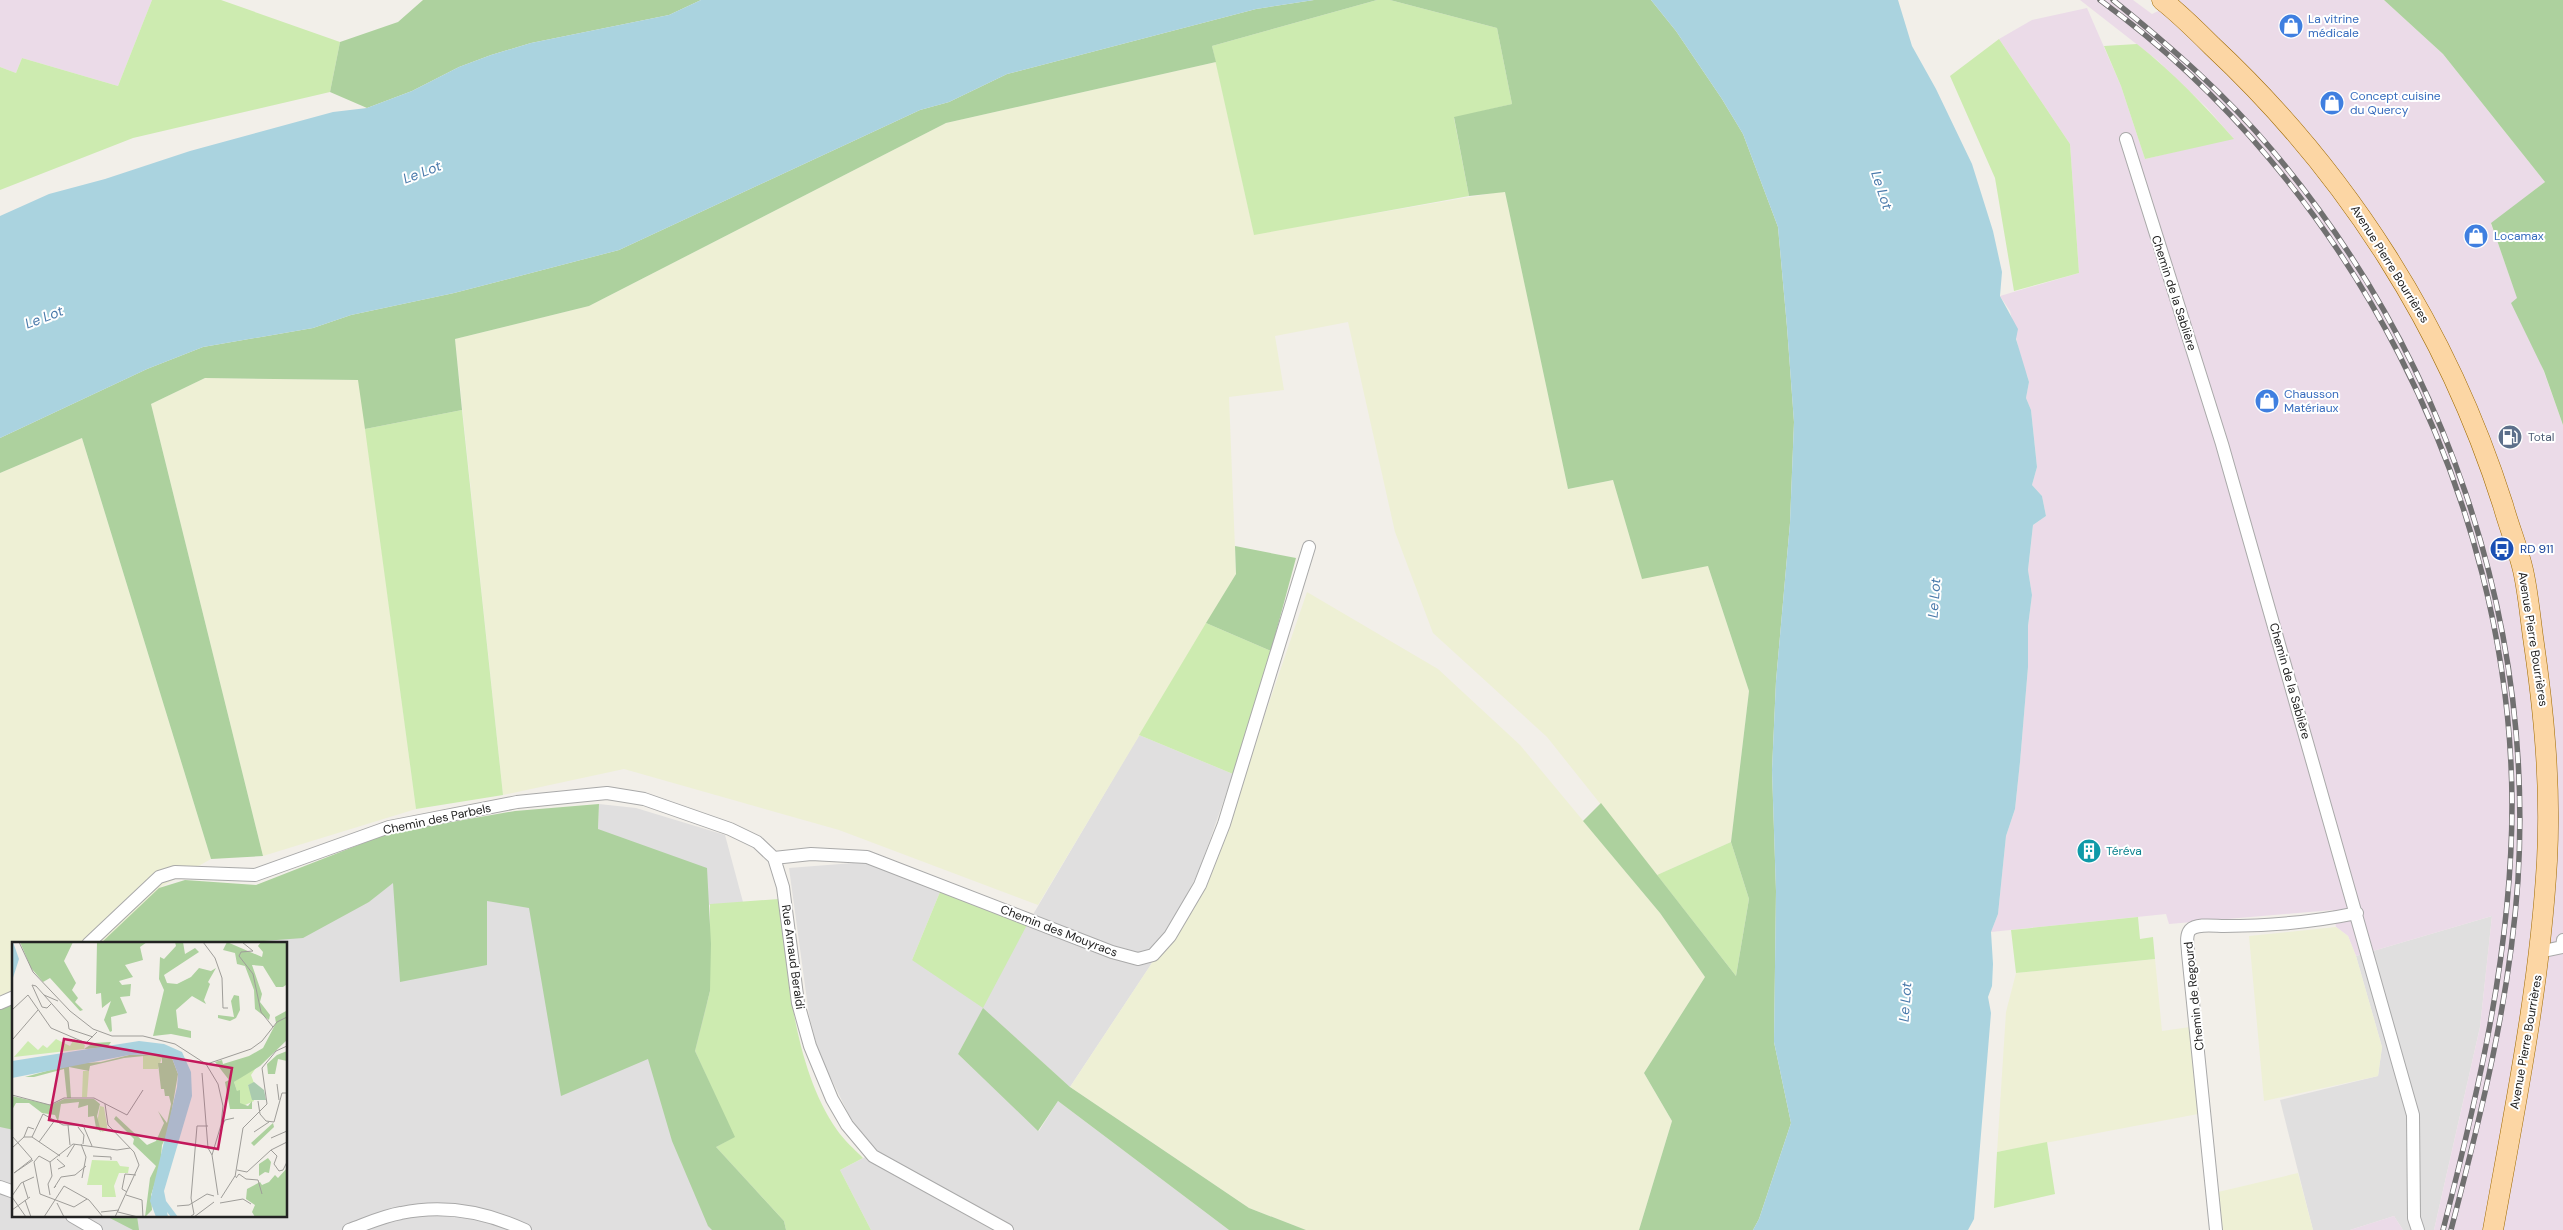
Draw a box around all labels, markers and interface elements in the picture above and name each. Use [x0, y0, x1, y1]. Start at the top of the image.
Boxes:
place label: La vitrine médicale [2308, 11, 2359, 41]
shop icon: La vitrine médicale [2278, 13, 2304, 39]
place label: Concept cuisine du Quercy [2350, 88, 2441, 118]
shop icon: Concept cuisine du Quercy [2319, 90, 2345, 116]
water label: Le Lot [400, 156, 444, 188]
water label: Le Lot [1867, 168, 1897, 212]
street label: Avenue Pierre Bourrières [2347, 202, 2433, 326]
shop icon: Locamax [2463, 223, 2489, 249]
place label: Locamax [2494, 228, 2544, 244]
street label: Chemin de la Sablière [2148, 233, 2200, 353]
water label: Le Lot [22, 301, 66, 333]
place label: Chausson Matériaux [2284, 386, 2339, 416]
shop icon: Chausson Matériaux [2254, 388, 2280, 414]
fuel station icon: Total [2497, 424, 2523, 450]
place label: Total [2528, 429, 2554, 445]
bus stop icon: RD 911 [2489, 536, 2515, 562]
place label: RD 911 [2520, 541, 2553, 557]
street label: Avenue Pierre Bourrières [2514, 571, 2552, 707]
water label: Le Lot [1924, 577, 1944, 618]
street label: Chemin de la Sablière [2266, 621, 2314, 741]
street label: Chemin des Parbels [381, 800, 493, 838]
building icon: Téréva [2076, 838, 2102, 864]
place label: Téréva [2106, 843, 2142, 859]
street label: Chemin des Mouyracs [998, 901, 1120, 961]
street label: Rue Arnaud Beraldi [778, 904, 808, 1010]
street label: Chemin de Regourd [2180, 941, 2208, 1051]
inset map [12, 942, 288, 1218]
street label: Avenue Pierre Bourrières [2506, 974, 2546, 1110]
water label: Le Lot [1895, 981, 1915, 1022]

